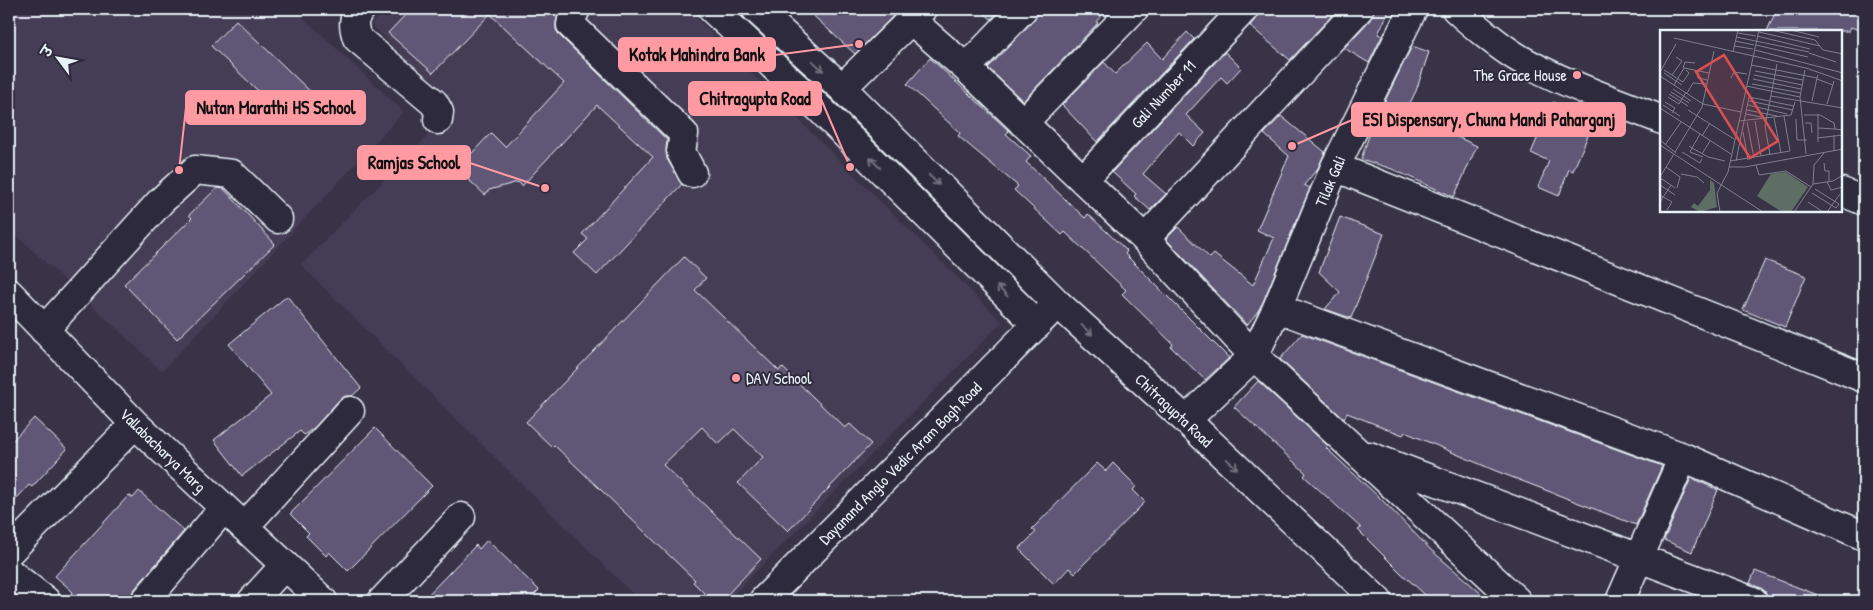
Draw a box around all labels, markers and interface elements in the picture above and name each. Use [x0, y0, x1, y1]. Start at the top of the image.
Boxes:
inset map [1660, 30, 1843, 212]
north arrow [32, 32, 82, 82]
callout: Kotak Mahindra Bank [619, 38, 775, 71]
text: उ [35, 40, 58, 62]
text: Kotak Mahindra Bank [629, 42, 765, 67]
street label: Gali Number 11 [1126, 55, 1200, 133]
one-way arrow [812, 60, 824, 72]
place label: The Grace House [1474, 64, 1568, 86]
marker: The Grace House [1571, 69, 1583, 81]
callout: Chitragupta Road [689, 82, 821, 115]
text: Chitragupta Road [699, 86, 811, 112]
callout: Nutan Marathi HS School [186, 91, 365, 124]
text: Nutan Marathi HS School [197, 95, 357, 120]
callout: ESI Dispensary, Chuna Mandi Paharganj [1352, 103, 1625, 136]
text: ESI Dispensary, Chuna Mandi Paharganj [1362, 107, 1616, 133]
callout: Ramjas School [358, 146, 470, 179]
text: Ramjas School [368, 150, 461, 175]
street label: Tilak Gali [1309, 152, 1351, 210]
one-way arrow [869, 157, 881, 170]
one-way arrow [928, 173, 940, 186]
one-way arrow [996, 285, 1008, 297]
one-way arrow [1081, 324, 1094, 336]
place label: DAV School [746, 367, 812, 389]
street label: Chitragupta Road [1130, 368, 1218, 452]
marker: DAV School [730, 372, 742, 384]
street label: Dayanand Anglo Vedic Aram Bagh Road [814, 377, 986, 549]
street label: Vallabacharya Marg [115, 403, 211, 497]
one-way arrow [1226, 458, 1239, 470]

